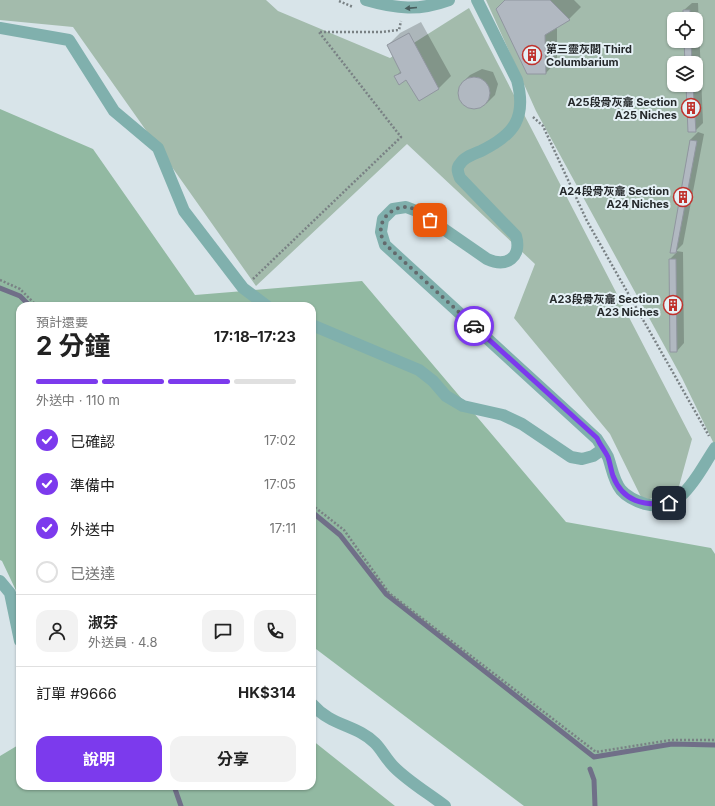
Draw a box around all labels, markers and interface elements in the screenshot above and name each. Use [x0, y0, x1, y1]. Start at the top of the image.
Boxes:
one-way arrow [405, 5, 417, 11]
map controls [667, 12, 703, 92]
button: locate [667, 12, 703, 48]
place label: 第三靈灰閣 Third Columbarium [546, 42, 632, 69]
building icon: 第三靈灰閣 Third Columbarium [521, 44, 543, 66]
button: layers [667, 56, 703, 92]
place label: A25段骨灰龕 Section A25 Niches [567, 95, 677, 122]
building icon: A25段骨灰龕 Section A25 Niches [680, 97, 702, 119]
place label: A24段骨灰龕 Section A24 Niches [559, 184, 669, 211]
building icon: A24段骨灰龕 Section A24 Niches [672, 186, 694, 208]
pin [413, 203, 447, 237]
icon: bag [419, 209, 441, 231]
place label: A23段骨灰龕 Section A23 Niches [549, 292, 659, 319]
building icon: A23段骨灰龕 Section A23 Niches [662, 294, 684, 316]
courier [454, 306, 494, 346]
text: 預計還要 [36, 314, 88, 330]
icon: car [463, 315, 485, 337]
text: 17:18–17:23 [214, 327, 296, 346]
text: 2 分鐘 [36, 330, 111, 361]
text: 外送中 · 110 m [36, 392, 120, 408]
icon: check [36, 429, 58, 451]
text: 已確認 [70, 432, 115, 451]
text: 17:02 [264, 432, 296, 448]
icon: check [36, 473, 58, 495]
text: 準備中 [70, 476, 115, 495]
text: 17:05 [264, 476, 296, 492]
pin [652, 486, 686, 520]
icon: home [658, 492, 680, 514]
icon: check [36, 517, 58, 539]
text: 外送中 [70, 520, 115, 539]
text: 17:11 [269, 520, 296, 536]
text: 已送達 [70, 564, 115, 583]
button: person [36, 610, 78, 652]
button: chat [202, 610, 244, 652]
button: phone [254, 610, 296, 652]
text: 淑芬 [88, 613, 118, 632]
text: 外送員 · 4.8 [88, 634, 158, 650]
text: HK$314 [238, 683, 296, 702]
text: 訂單 #9666 [36, 684, 117, 703]
button: 說明 [36, 736, 162, 782]
button: 分享 [170, 736, 296, 782]

